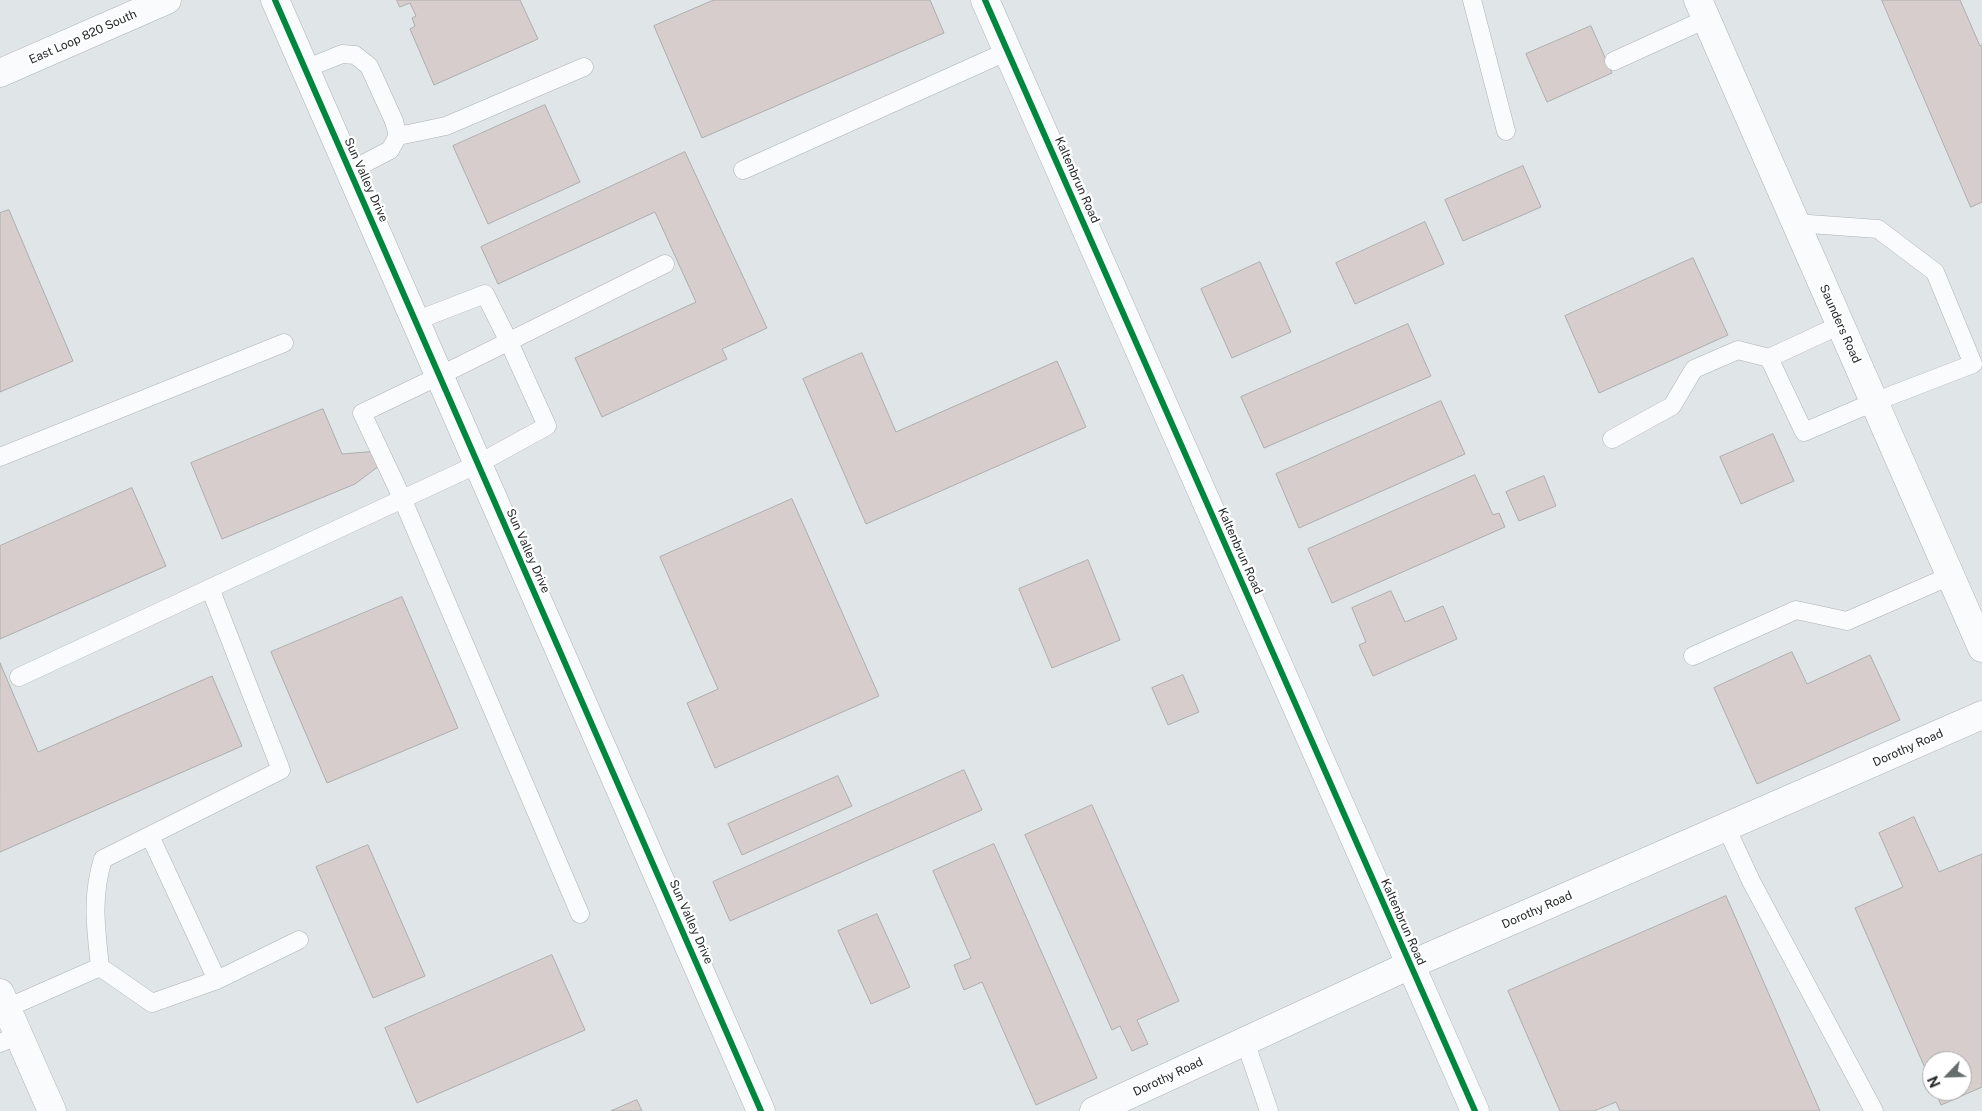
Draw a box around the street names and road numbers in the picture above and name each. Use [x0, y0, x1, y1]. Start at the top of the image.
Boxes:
street label: East Loop 820 South [27, 7, 139, 67]
street label: Kaltenbrun Road [1051, 134, 1103, 226]
street label: Sun Valley Drive [341, 136, 391, 224]
street label: Saunders Road [1816, 282, 1864, 366]
street label: Kaltenbrun Road [1214, 505, 1266, 597]
street label: Sun Valley Drive [503, 507, 553, 595]
street label: Dorothy Road [1871, 726, 1945, 770]
street label: Kaltenbrun Road [1377, 876, 1429, 968]
street label: Sun Valley Drive [666, 878, 716, 966]
street label: Dorothy Road [1500, 888, 1574, 932]
street label: Dorothy Road [1131, 1055, 1205, 1099]

